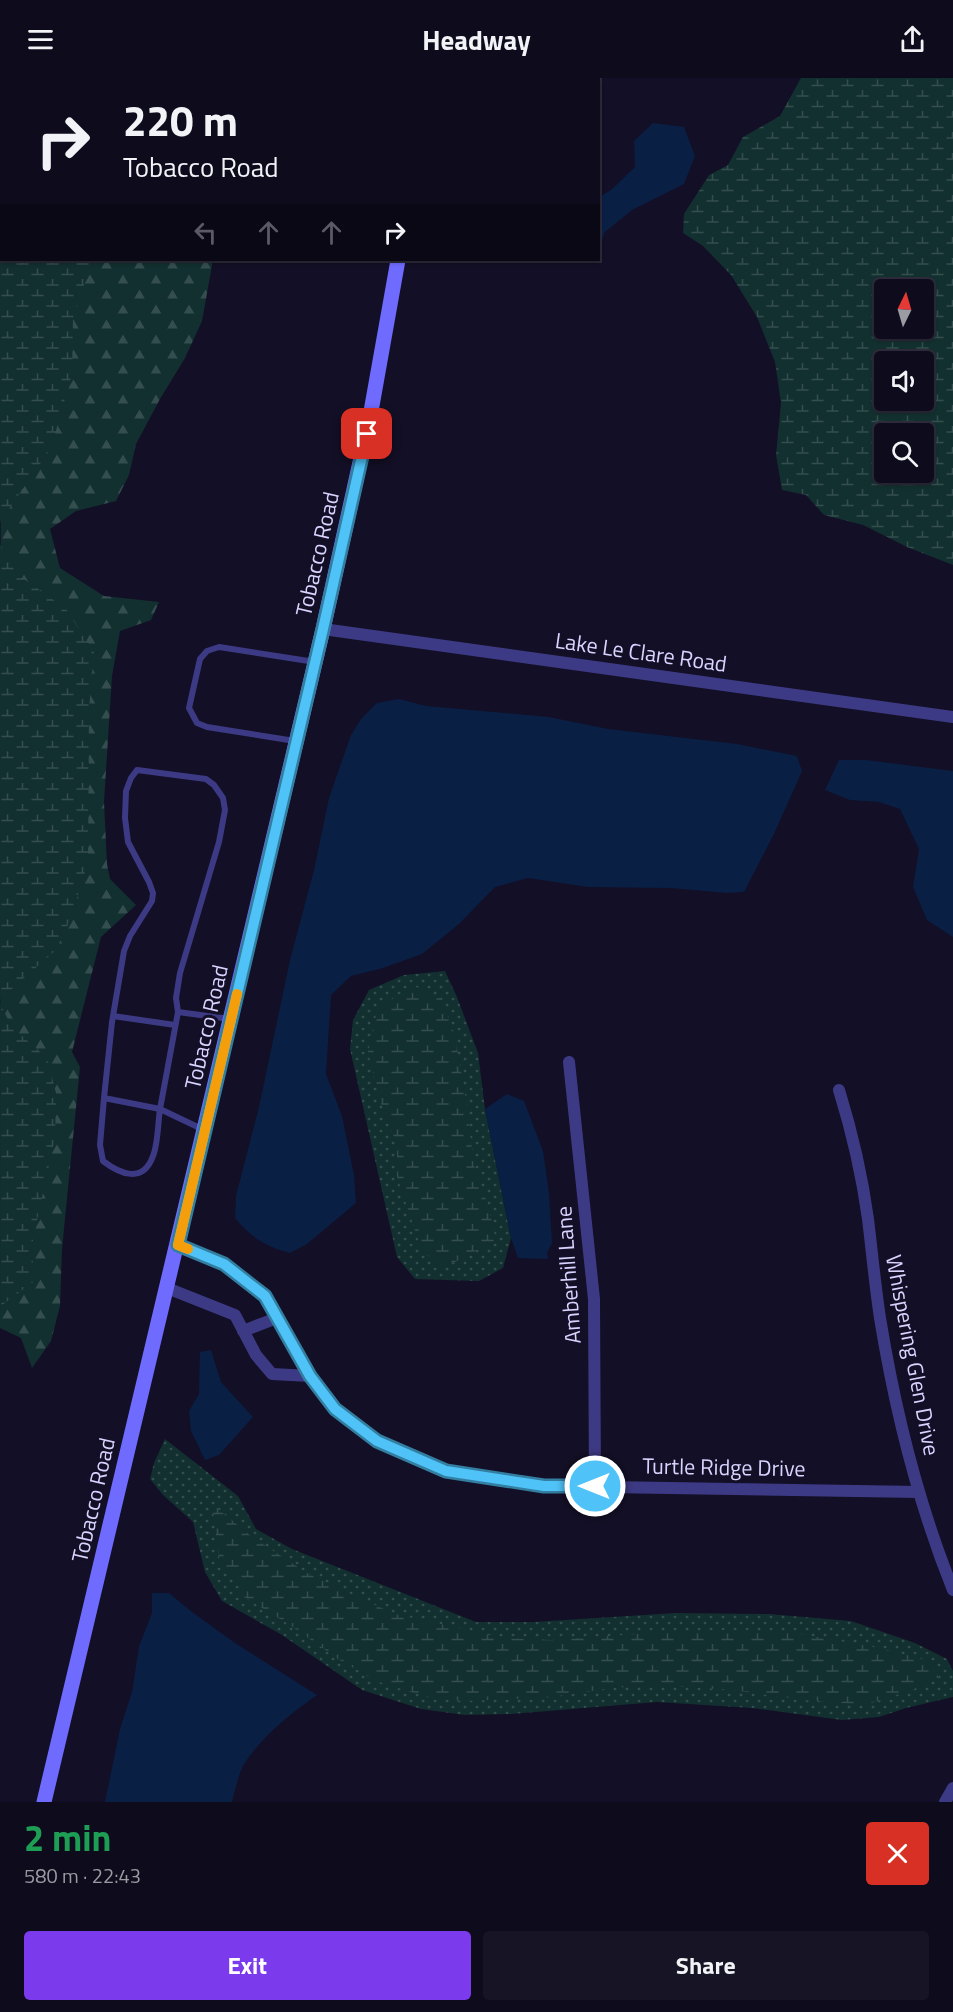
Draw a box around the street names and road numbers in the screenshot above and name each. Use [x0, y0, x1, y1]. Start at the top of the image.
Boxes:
street label: Tobacco Road [286, 488, 348, 620]
street label: Lake Le Clare Road [553, 623, 729, 681]
street label: Tobacco Road [175, 961, 237, 1093]
street label: Amberhill Lane [546, 1205, 590, 1345]
street label: Whispering Glen Drive [877, 1252, 949, 1458]
street label: Tobacco Road [62, 1434, 124, 1566]
street label: Turtle Ridge Drive [642, 1449, 806, 1485]

